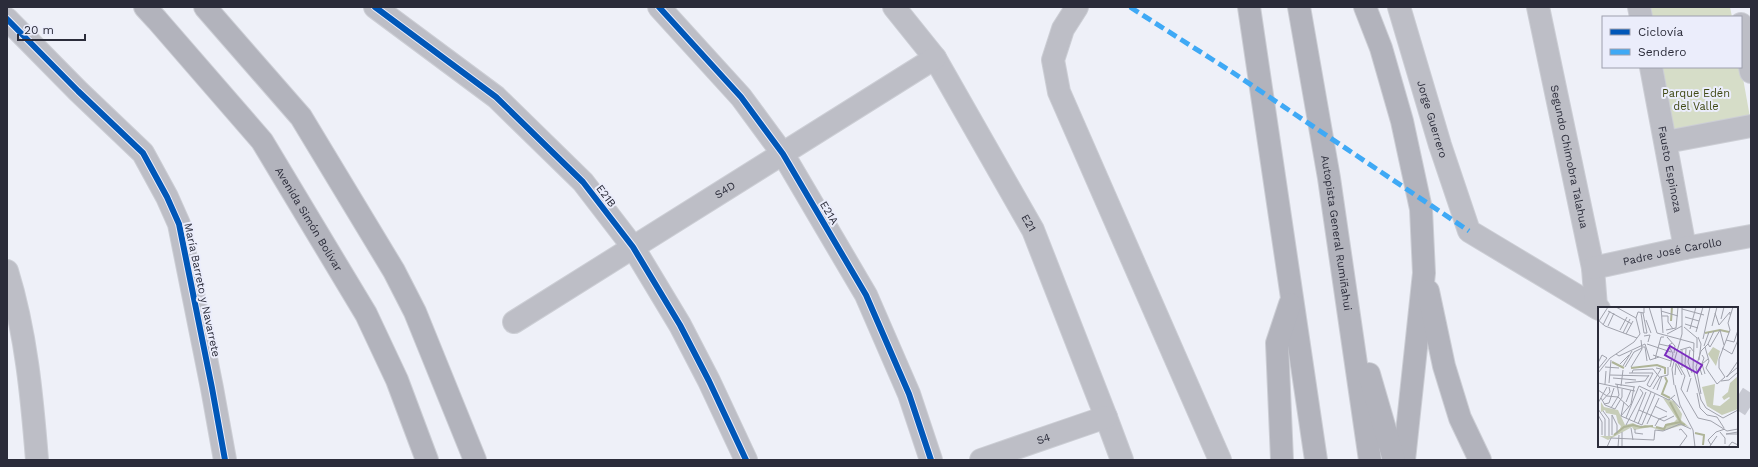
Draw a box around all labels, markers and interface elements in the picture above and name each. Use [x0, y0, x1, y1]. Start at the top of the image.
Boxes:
scale bar [18, 16, 85, 42]
legend [1602, 16, 1742, 68]
text: 20 m [24, 23, 54, 37]
text: Ciclovía [1638, 25, 1683, 39]
text: Sendero [1638, 45, 1686, 59]
street label: Jorge Guerrero [1415, 79, 1450, 160]
street label: Segundo Chimobra Talahua [1548, 84, 1591, 230]
park label: Parque Edén del Valle [1662, 87, 1730, 113]
street label: Fausto Espinoza [1656, 125, 1685, 214]
street label: Autopista General Rumiñahui [1319, 154, 1355, 312]
street label: Avenida Simón Bolívar [273, 165, 346, 274]
street label: S4D [712, 178, 738, 201]
street label: E21B [593, 182, 619, 210]
street label: E21A [817, 199, 841, 227]
street label: E21 [1019, 212, 1039, 234]
street label: María Barreto y Navarrete [181, 222, 223, 358]
street label: Padre José Carollo [1622, 235, 1723, 268]
inset map [1598, 307, 1738, 447]
street label: S4 [1035, 430, 1052, 447]

